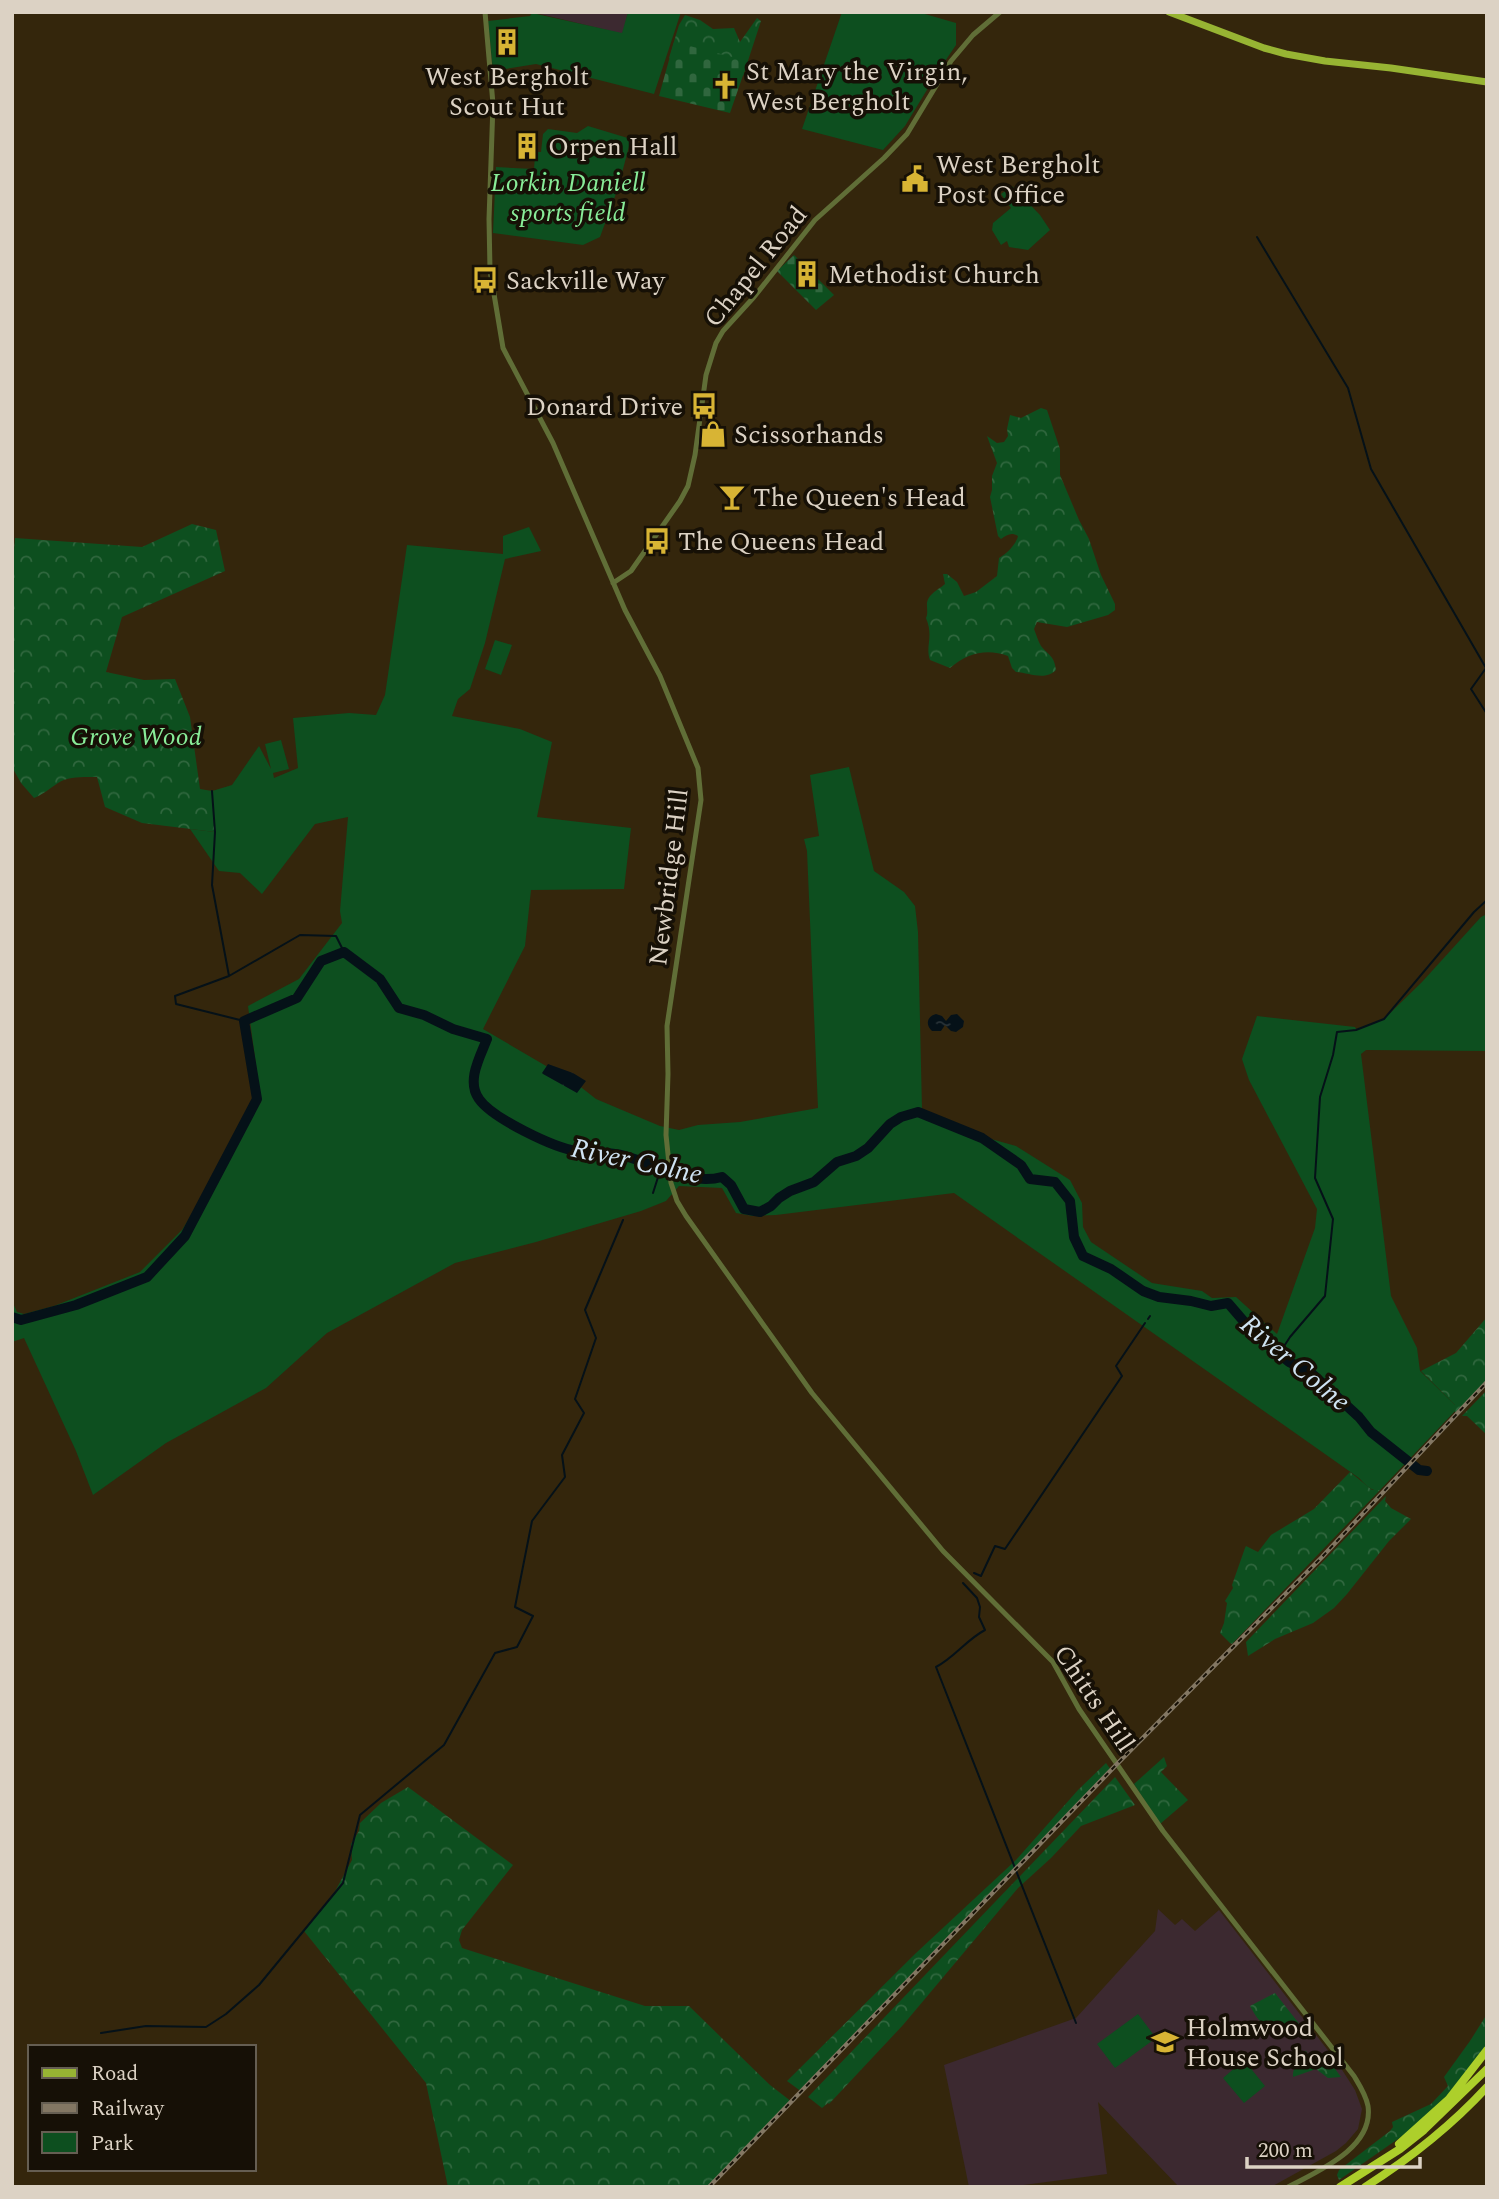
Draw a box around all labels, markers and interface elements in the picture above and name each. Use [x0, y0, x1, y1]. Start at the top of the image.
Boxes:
building icon: West Bergholt Scout Hut [492, 27, 522, 57]
place label: St Mary the Virgin, West Bergholt [746, 52, 968, 122]
place label: West Bergholt Scout Hut [425, 57, 589, 127]
church icon: St Mary the Virgin, West Bergholt [710, 71, 740, 101]
place label: Orpen Hall [548, 127, 677, 167]
building icon: Orpen Hall [512, 131, 542, 161]
place label: West Bergholt Post Office [936, 145, 1100, 215]
park label: Lorkin Daniell sports field [490, 163, 646, 233]
public building icon: West Bergholt Post Office [900, 164, 930, 194]
street label: Chapel Road [694, 197, 818, 336]
place label: Methodist Church [828, 255, 1040, 295]
building icon: Methodist Church [792, 259, 822, 289]
place label: Sackville Way [506, 261, 667, 301]
bus stop icon: Sackville Way [470, 265, 500, 295]
place label: Donard Drive [526, 387, 683, 427]
bus stop icon: Donard Drive [689, 391, 719, 421]
place label: Scissorhands [734, 415, 884, 455]
shop icon: Scissorhands [698, 419, 728, 449]
place label: The Queen's Head [753, 478, 966, 518]
bar icon: The Queen's Head [717, 482, 747, 512]
place label: The Queens Head [678, 522, 884, 562]
bus stop icon: The Queens Head [642, 526, 672, 556]
park label: Grove Wood [70, 717, 202, 757]
street label: Newbridge Hill [638, 786, 700, 968]
water label: River Colne [567, 1127, 706, 1196]
water label: River Colne [1230, 1304, 1360, 1422]
street label: Chitts Hill [1043, 1637, 1145, 1761]
place label: Holmwood House School [1186, 2008, 1344, 2078]
school or university icon: Holmwood House School [1150, 2027, 1180, 2057]
legend [28, 2045, 256, 2171]
text: Road [91, 2058, 138, 2090]
text: Railway [91, 2093, 165, 2125]
scale bar [1247, 2126, 1420, 2170]
text: Park [91, 2128, 135, 2160]
text: 200 m [1258, 2135, 1313, 2167]

